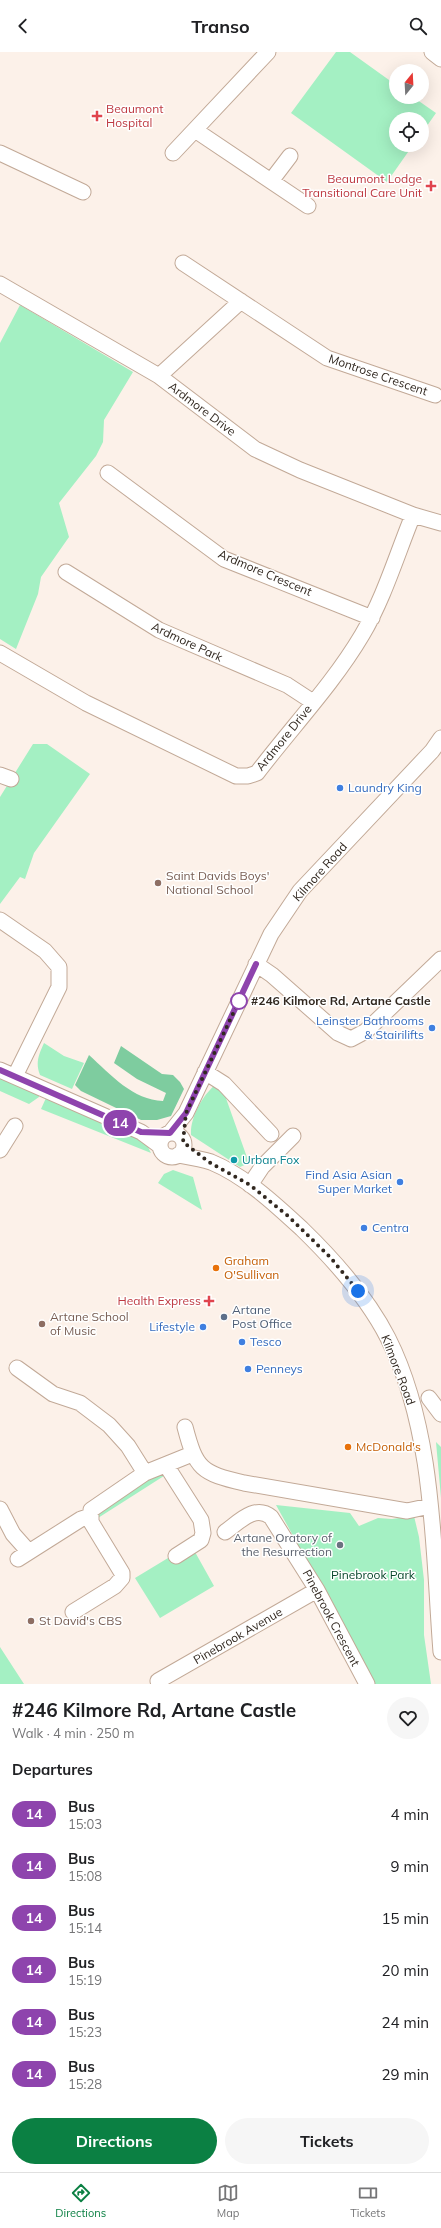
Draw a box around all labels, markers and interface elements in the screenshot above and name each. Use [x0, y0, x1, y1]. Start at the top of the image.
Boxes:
icon: back [12, 15, 34, 37]
text: Transo [191, 15, 250, 38]
icon: search [407, 15, 429, 37]
north arrow [389, 64, 429, 104]
map controls [389, 64, 429, 152]
place label: Beaumont Hospital [106, 101, 163, 130]
marker: Beaumont Hospital [91, 110, 103, 122]
button: locate [389, 112, 429, 152]
place label: Beaumont Lodge Transitional Care Unit [302, 171, 422, 200]
marker: Beaumont Lodge Transitional Care Unit [425, 180, 437, 192]
street label: Montrose Crescent [327, 351, 430, 398]
street label: Ardmore Drive [166, 378, 239, 439]
street label: Ardmore Crescent [216, 546, 314, 599]
street label: Ardmore Park [149, 619, 226, 665]
street label: Ardmore Drive [252, 702, 315, 774]
place label: Laundry King [348, 780, 422, 795]
marker: Laundry King [335, 783, 345, 793]
street label: Kilmore Road [289, 839, 350, 904]
place label: Saint Davids Boys' National School [166, 868, 269, 897]
marker: Saint Davids Boys' National School [153, 878, 163, 888]
marker: #246 Kilmore Rd, Artane Castle [230, 992, 248, 1010]
place label: #246 Kilmore Rd, Artane Castle [251, 993, 431, 1008]
place label: Leinster Bathrooms & Stairilifts [316, 1013, 424, 1042]
marker: Leinster Bathrooms & Stairilifts [427, 1023, 437, 1033]
line badge: 14 [102, 1110, 138, 1136]
text: 14 [112, 1114, 128, 1132]
place label: Urban Fox [242, 1152, 300, 1167]
marker: Urban Fox [229, 1155, 239, 1165]
place label: Find Asia Asian Super Market [305, 1167, 392, 1196]
marker: Find Asia Asian Super Market [395, 1177, 405, 1187]
place label: Centra [372, 1220, 409, 1235]
marker: Centra [359, 1223, 369, 1233]
place label: Graham O'Sullivan [224, 1253, 279, 1282]
marker: Graham O'Sullivan [211, 1263, 221, 1273]
your location [348, 1281, 368, 1301]
place label: Health Express [117, 1293, 201, 1308]
marker: Health Express [204, 1296, 214, 1306]
place label: Artane Post Office [232, 1302, 292, 1331]
place label: Artane School of Music [50, 1309, 129, 1338]
marker: Artane Post Office [219, 1312, 229, 1322]
marker: Artane School of Music [37, 1319, 47, 1329]
place label: Lifestyle [149, 1319, 195, 1334]
marker: Lifestyle [198, 1322, 208, 1332]
street label: Kilmore Road [378, 1333, 419, 1407]
place label: Tesco [250, 1334, 282, 1349]
marker: Tesco [237, 1337, 247, 1347]
place label: Penneys [256, 1361, 303, 1376]
marker: Penneys [243, 1364, 253, 1374]
place label: McDonald's [356, 1439, 421, 1454]
marker: McDonald's [343, 1442, 353, 1452]
place label: Artane Oratory of the Resurrection [234, 1530, 333, 1559]
marker: Artane Oratory of the Resurrection [335, 1540, 345, 1550]
street label: Pinebrook Crescent [300, 1567, 363, 1669]
park label: Pinebrook Park [331, 1567, 416, 1582]
street label: Pinebrook Avenue [190, 1604, 285, 1667]
place label: St David's CBS [39, 1613, 122, 1628]
marker: St David's CBS [26, 1616, 36, 1626]
button: heart [387, 1697, 429, 1739]
text: #246 Kilmore Rd, Artane Castle [12, 1698, 296, 1722]
text: Walk · 4 min · 250 m [12, 1725, 134, 1741]
text: Departures [12, 1760, 93, 1779]
text: Bus [68, 1797, 95, 1816]
text: 14 [26, 1805, 42, 1823]
text: 4 min [391, 1805, 429, 1824]
text: 15:03 [68, 1816, 102, 1832]
text: Bus [68, 1849, 95, 1868]
text: 14 [26, 1857, 42, 1875]
text: 9 min [391, 1857, 429, 1876]
text: 15:08 [68, 1868, 102, 1884]
text: Bus [68, 1901, 95, 1920]
text: 14 [26, 1909, 42, 1927]
text: 15 min [382, 1909, 429, 1928]
text: 15:14 [68, 1920, 102, 1936]
text: Bus [68, 1953, 95, 1972]
text: 14 [26, 1961, 42, 1979]
text: 20 min [382, 1961, 429, 1980]
text: 15:19 [68, 1972, 102, 1988]
text: Bus [68, 2005, 95, 2024]
text: 14 [26, 2013, 42, 2031]
text: 24 min [382, 2013, 429, 2032]
text: 15:23 [68, 2024, 102, 2040]
text: Bus [68, 2057, 95, 2076]
text: 14 [26, 2065, 42, 2083]
text: 29 min [382, 2065, 429, 2084]
text: 15:28 [68, 2076, 102, 2092]
button: Directions [12, 2118, 217, 2164]
button: Tickets [225, 2118, 429, 2164]
tab: Directions [55, 2182, 106, 2220]
tab: Map [217, 2182, 239, 2220]
tab: Tickets [350, 2182, 386, 2220]

